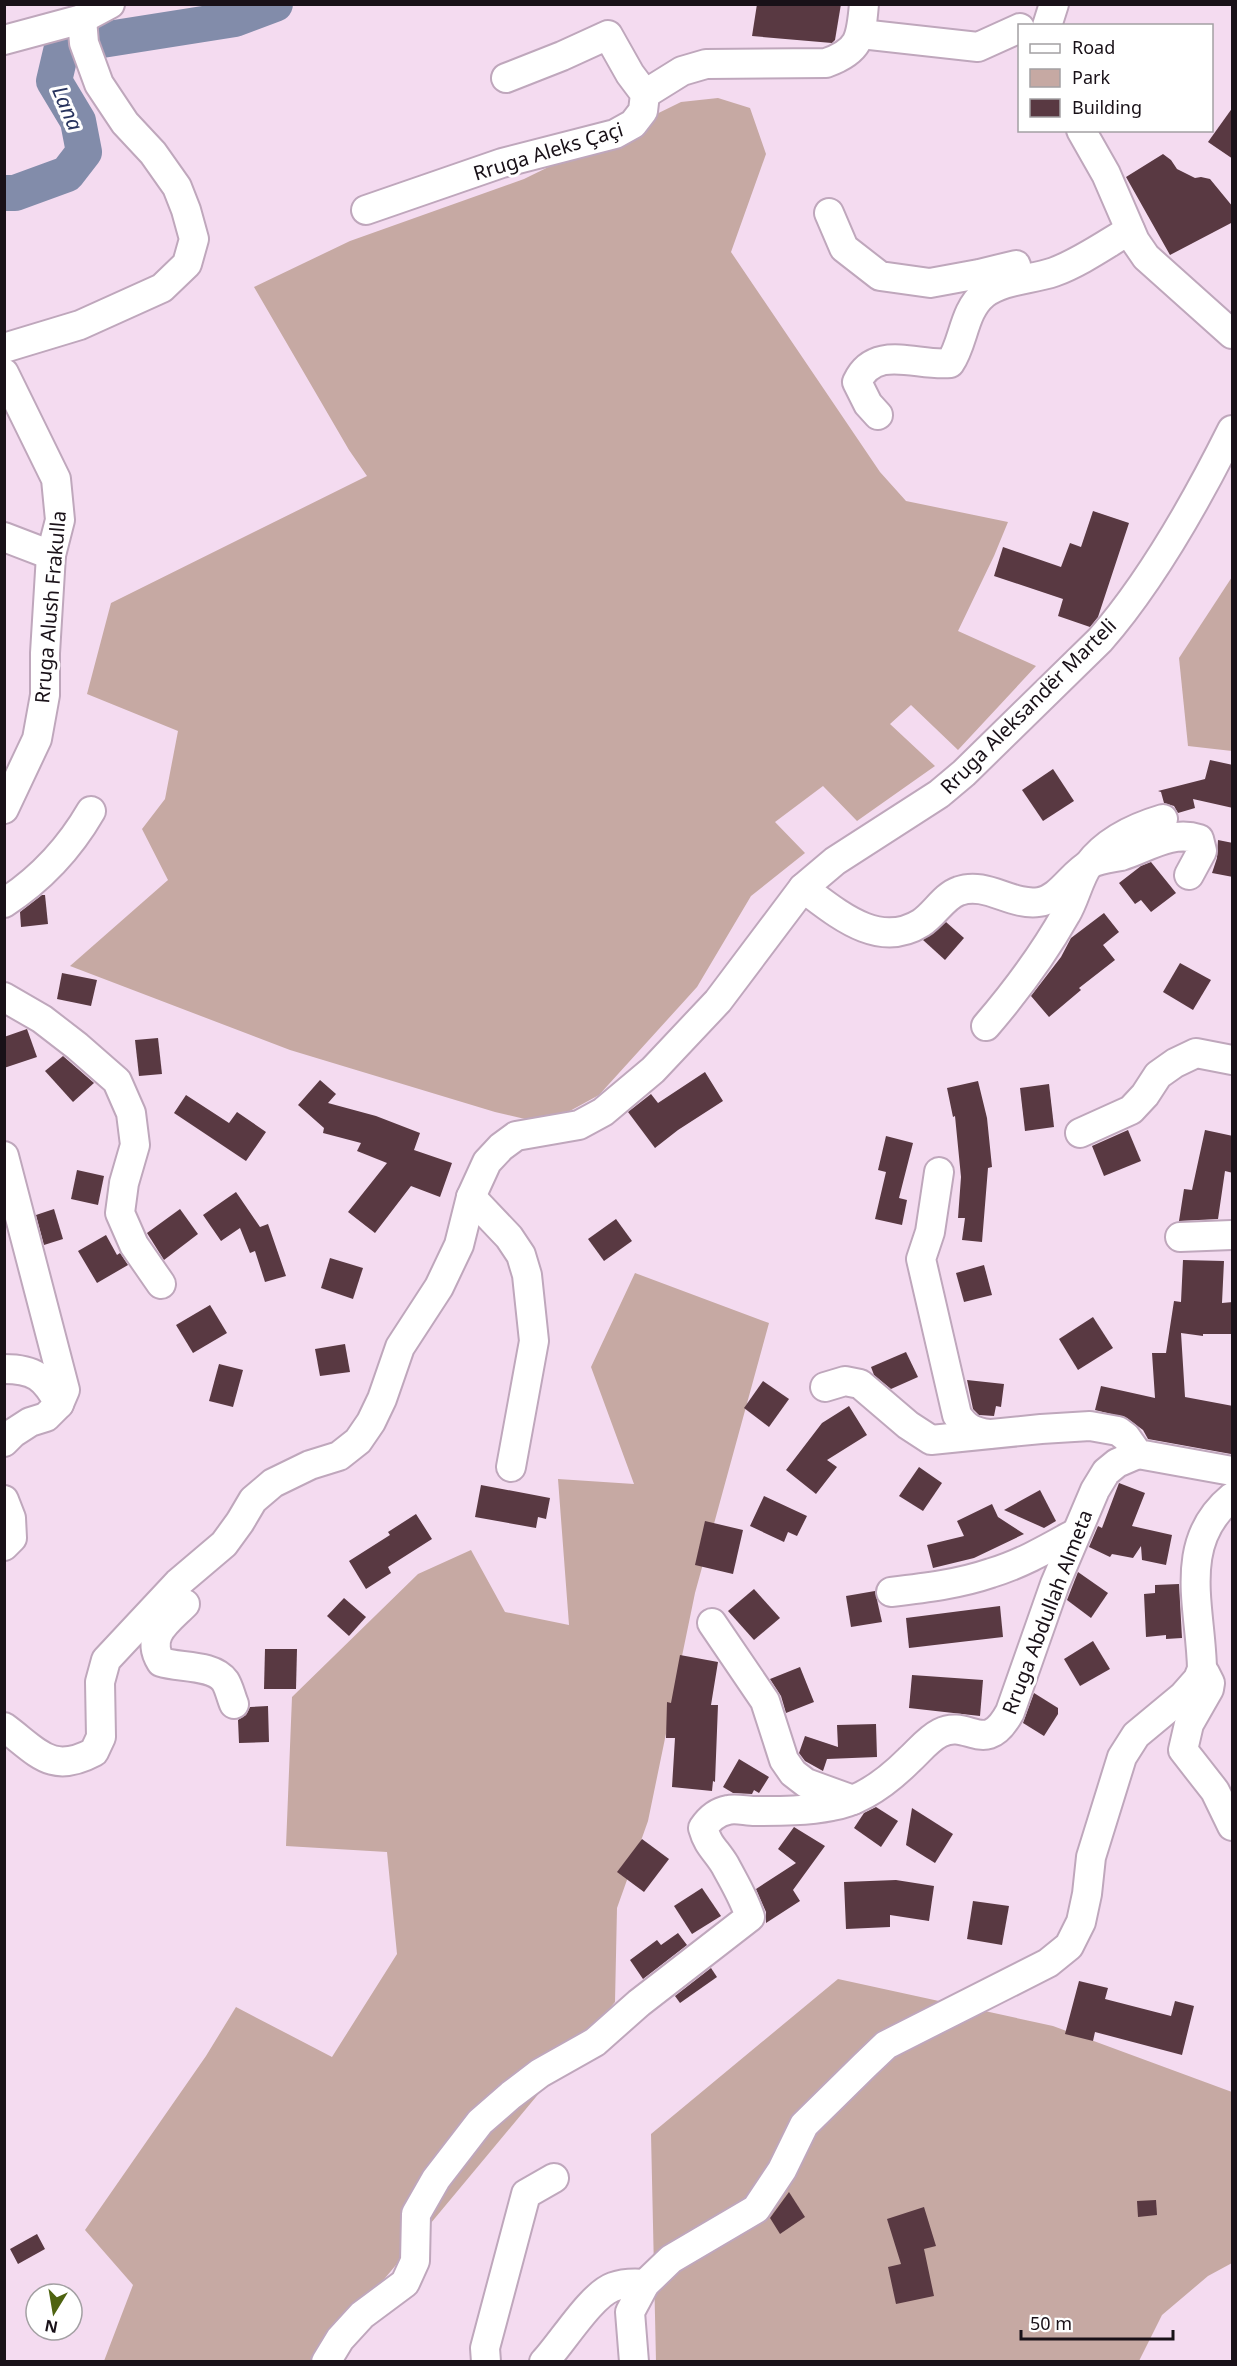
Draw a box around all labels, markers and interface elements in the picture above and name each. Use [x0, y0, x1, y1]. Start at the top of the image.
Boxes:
legend [1018, 24, 1213, 132]
text: Road [1072, 35, 1115, 59]
text: Park [1072, 65, 1110, 89]
water label: Lana [46, 81, 90, 135]
text: Building [1072, 95, 1142, 119]
street label: Rruga Aleks Çaçi [470, 115, 626, 187]
street label: Rruga Alush Frakulla [28, 510, 72, 704]
street label: Rruga Aleksandër Marteli [934, 612, 1122, 800]
street label: Rruga Abdullah Almeta [996, 1506, 1098, 1718]
north arrow [24, 2282, 84, 2342]
scale bar [1021, 2303, 1172, 2341]
text: 50 m [1030, 2311, 1072, 2335]
text: N [43, 2315, 60, 2339]

